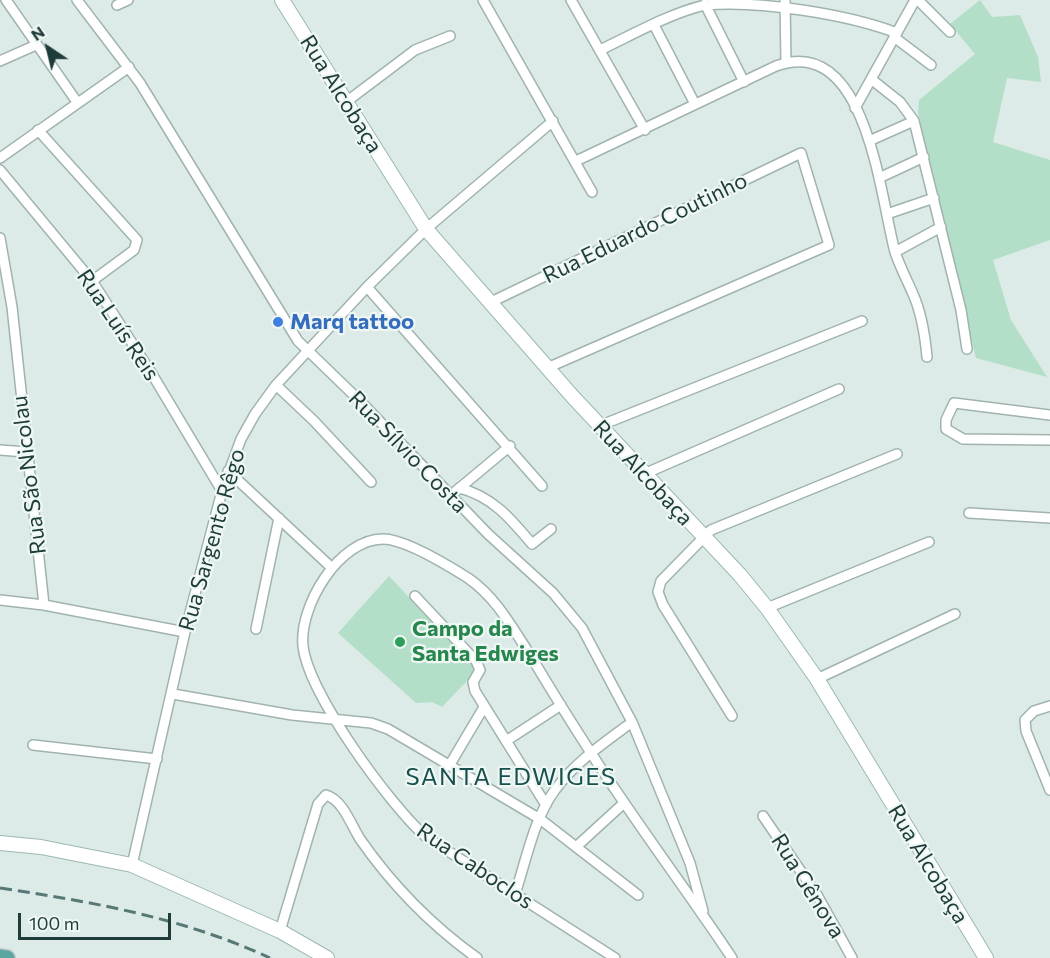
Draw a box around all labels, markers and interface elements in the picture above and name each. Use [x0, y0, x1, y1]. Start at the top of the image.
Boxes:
north arrow [18, 18, 78, 78]
text: N [27, 22, 48, 44]
street label: Rua Alcobaça [294, 30, 388, 158]
street label: Rua Eduardo Coutinho [538, 167, 752, 289]
street label: Rua Luís Reis [71, 264, 165, 386]
place label: Marq tattoo [290, 309, 414, 335]
marker: Marq tattoo [271, 315, 285, 329]
street label: Rua Sílvio Costa [343, 385, 473, 519]
street label: Rua São Nicolau [6, 394, 52, 556]
street label: Rua Alcobaça [588, 415, 698, 531]
street label: Rua Sargento Rêgo [173, 446, 251, 634]
place label: Campo da Santa Edwiges [412, 616, 559, 668]
marker: Campo da Santa Edwiges [393, 635, 407, 649]
district label: SANTA EDWIGES [405, 763, 617, 791]
street label: Rua Alcobaça [882, 800, 974, 928]
street label: Rua Caboclos [412, 817, 538, 915]
street label: Rua Gênova [765, 829, 851, 943]
scale bar [21, 901, 174, 939]
text: 100 m [29, 912, 79, 934]

